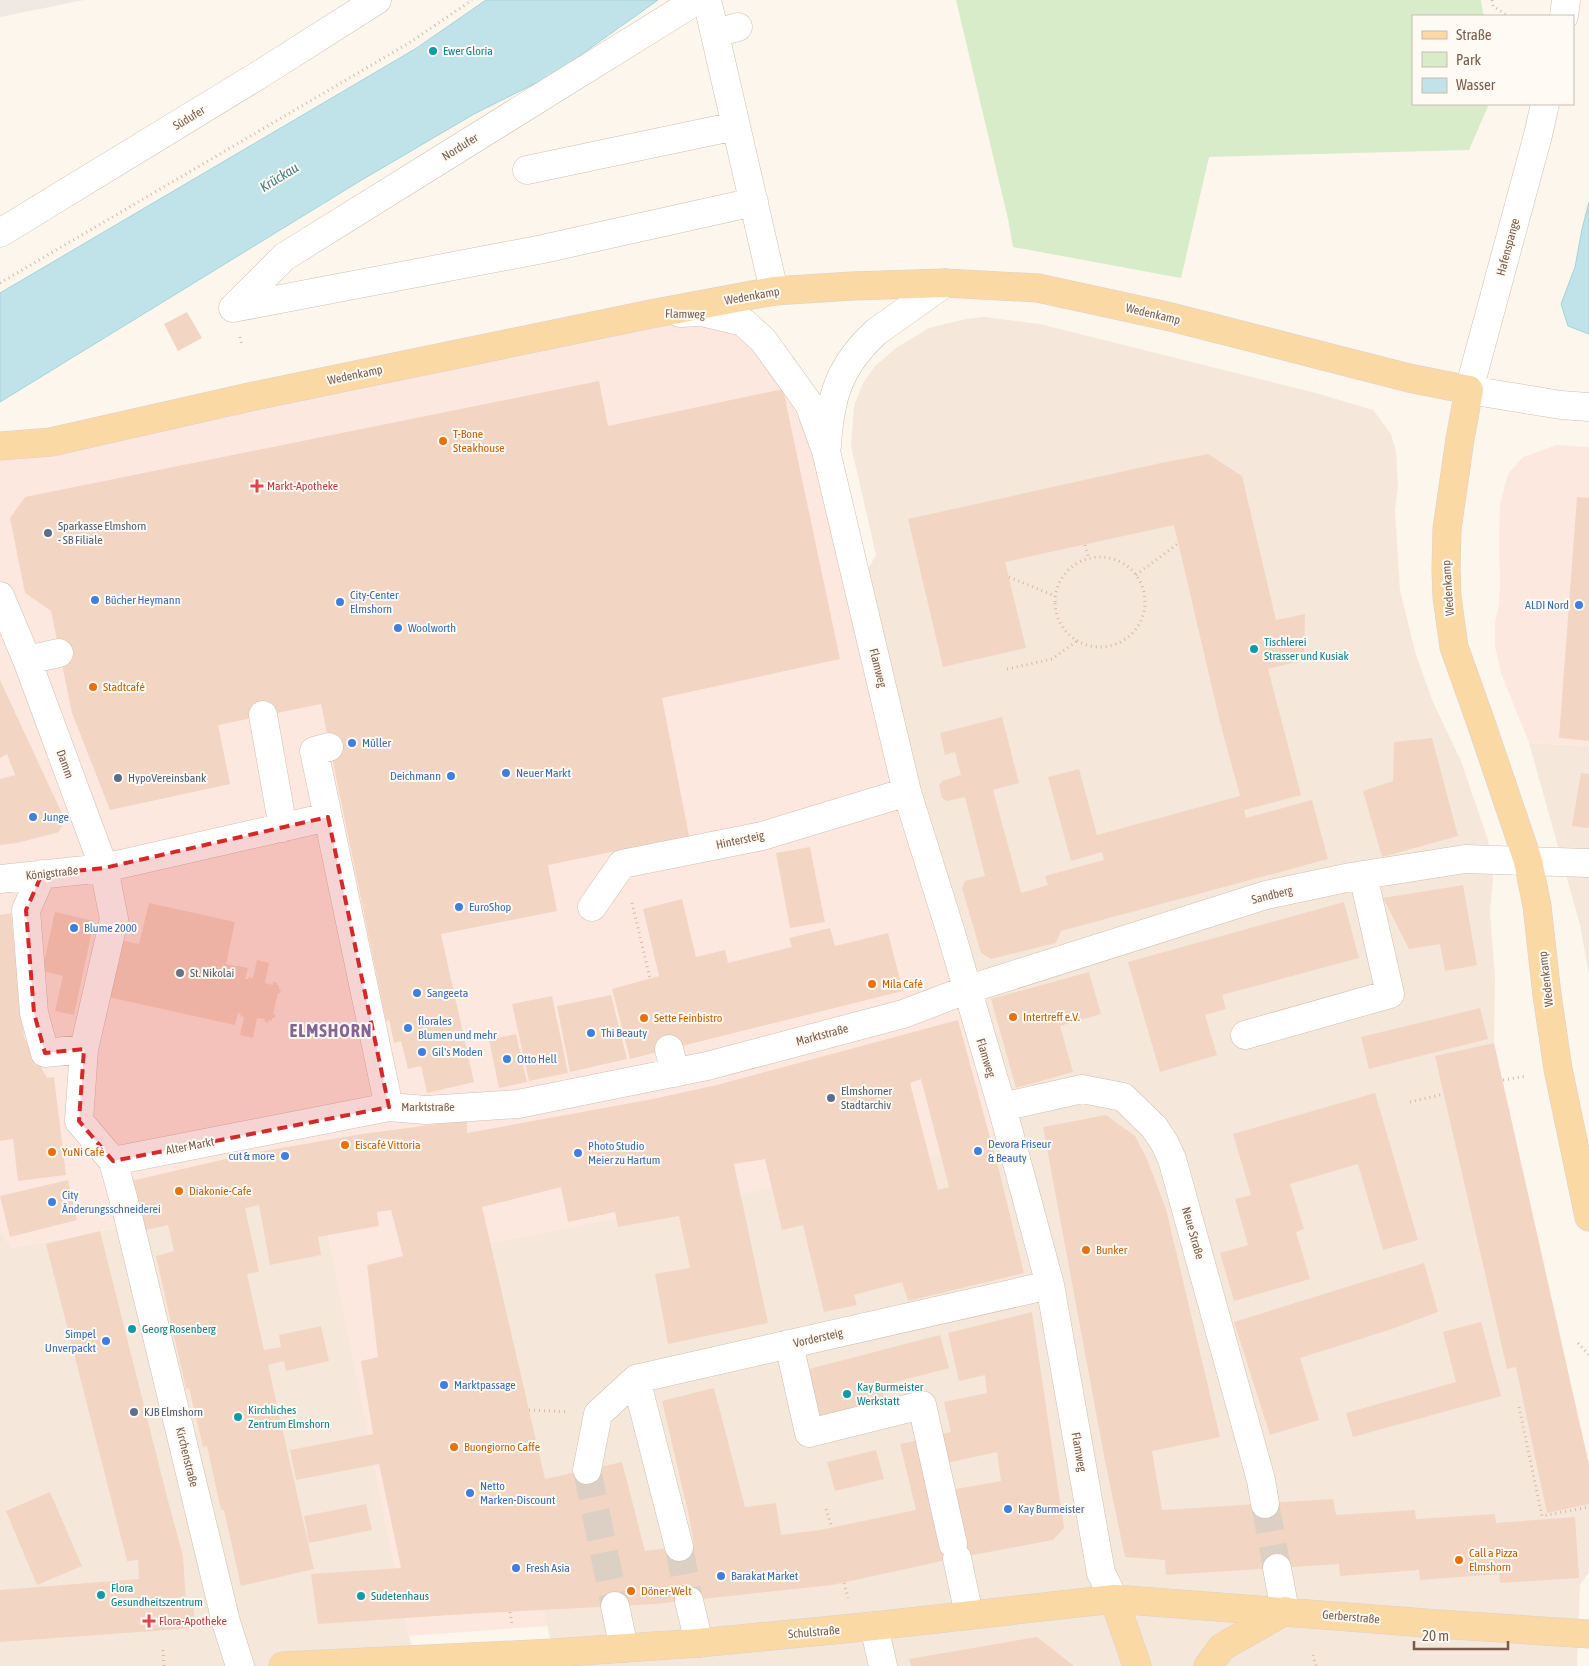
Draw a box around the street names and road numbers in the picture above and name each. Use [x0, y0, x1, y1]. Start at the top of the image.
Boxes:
street label: Südufer [171, 103, 208, 133]
street label: Nordufer [439, 130, 481, 164]
street label: Hafenspange [1494, 217, 1522, 277]
street label: Wedenkamp [723, 284, 781, 308]
street label: Wedenkamp [1124, 301, 1182, 327]
street label: Flamweg [665, 307, 706, 321]
street label: Wedenkamp [326, 362, 384, 388]
street label: Wedenkamp [1439, 559, 1457, 616]
street label: Flamweg [866, 647, 890, 690]
street label: Damm [53, 748, 77, 780]
street label: Hintersteig [715, 828, 766, 852]
street label: Königstraße [25, 863, 79, 883]
street label: Sandberg [1250, 883, 1295, 907]
street label: Wedenkamp [1536, 950, 1556, 1008]
street label: Marktstraße [794, 1021, 850, 1049]
street label: Flamweg [973, 1037, 999, 1080]
street label: Marktstraße [401, 1100, 455, 1114]
street label: Alter Markt [165, 1134, 216, 1158]
street label: Neue Straße [1179, 1205, 1207, 1261]
street label: Vordersteig [792, 1325, 845, 1350]
street label: Kirchenstraße [173, 1426, 201, 1488]
street label: Flamweg [1069, 1431, 1090, 1474]
street label: Gerberstraße [1322, 1608, 1380, 1626]
street label: Schulstraße [788, 1623, 840, 1641]

